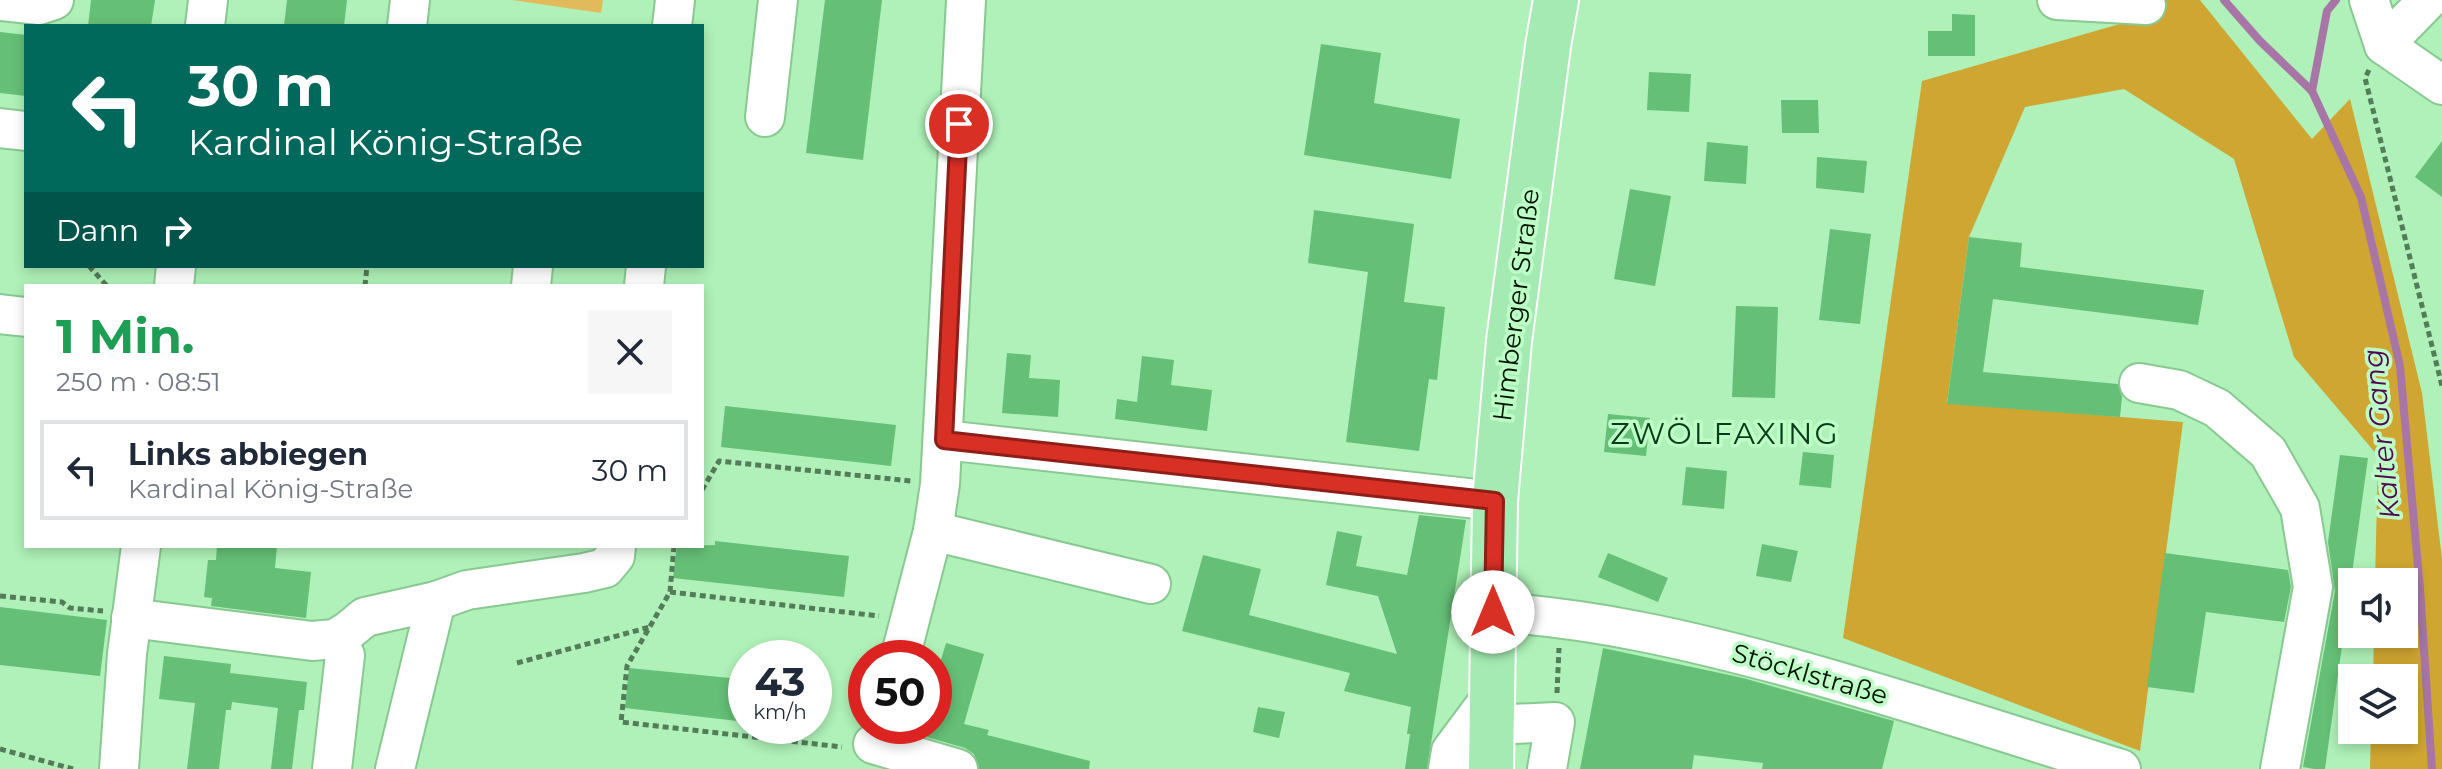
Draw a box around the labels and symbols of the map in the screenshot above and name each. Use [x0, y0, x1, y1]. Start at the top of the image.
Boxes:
pin [925, 90, 993, 158]
street label: Himberger Straße [1486, 187, 1546, 423]
water label: Kalter Gang [2355, 347, 2407, 521]
district label: ZWÖLFAXING [1610, 415, 1840, 452]
position arrow [1451, 570, 1535, 654]
street label: Stöcklstraße [1729, 637, 1891, 711]
speed limit sign: 50 [848, 640, 952, 744]

